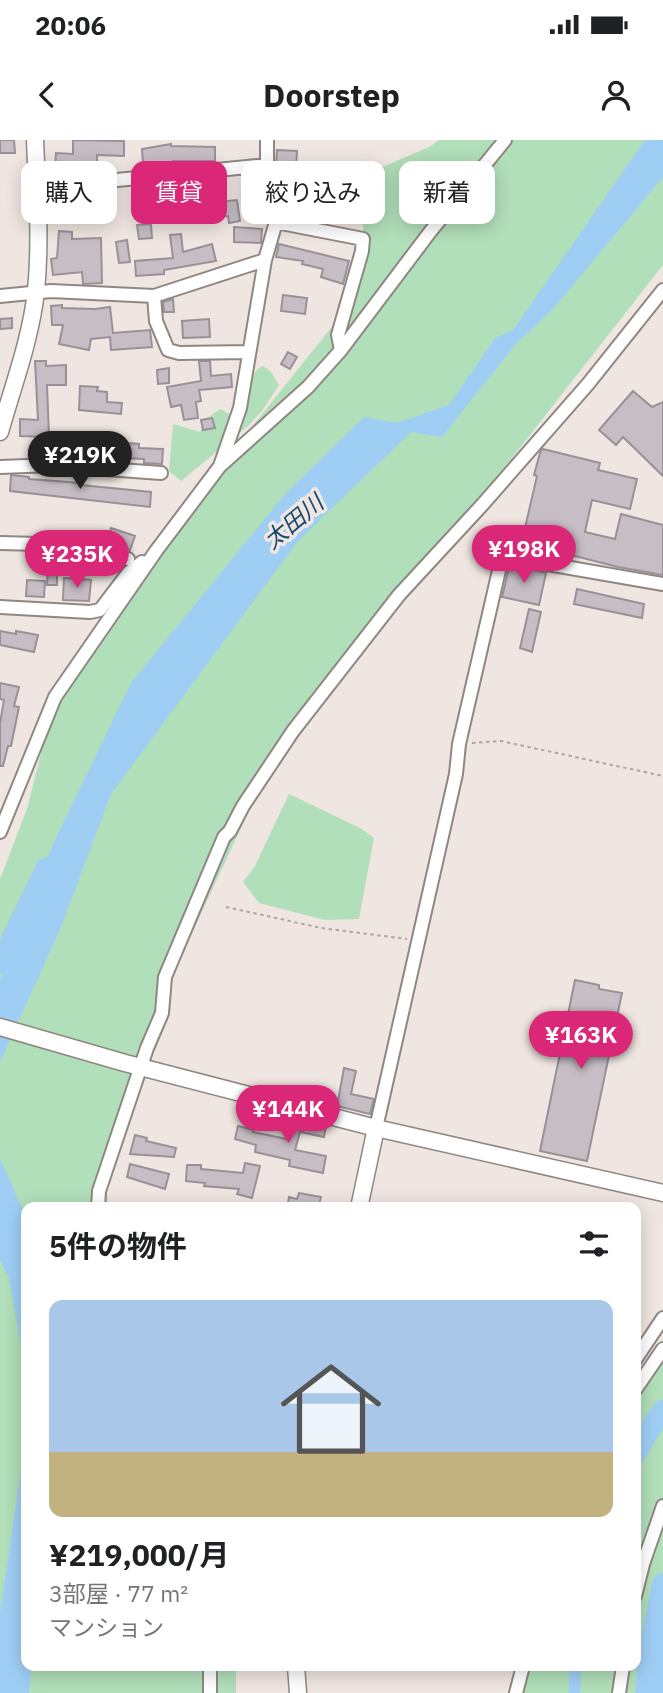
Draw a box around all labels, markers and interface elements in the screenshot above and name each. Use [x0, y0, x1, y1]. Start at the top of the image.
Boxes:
text: 20:06 [35, 8, 106, 42]
text: Doorstep [263, 74, 400, 116]
icon: back [28, 76, 66, 114]
icon: person [597, 76, 635, 114]
chip: 購入 [21, 161, 117, 224]
chip: 賃貸 [131, 161, 227, 224]
chip: 絞り込み [241, 161, 385, 224]
chip: 新着 [399, 161, 495, 224]
pin: ¥219K [31, 432, 129, 491]
text: ¥219K [44, 439, 116, 469]
water label: 太田川 [257, 485, 331, 555]
pin: ¥198K [475, 526, 573, 585]
pin: ¥235K [28, 531, 126, 590]
text: ¥198K [488, 533, 560, 563]
text: ¥235K [41, 538, 113, 568]
pin: ¥163K [532, 1012, 630, 1071]
text: ¥163K [545, 1019, 617, 1049]
pin: ¥144K [239, 1086, 337, 1145]
text: ¥144K [252, 1093, 324, 1123]
icon: filters [575, 1225, 613, 1263]
text: 5件の物件 [49, 1226, 187, 1265]
icon: home [268, 1346, 394, 1472]
text: ¥219,000/月 [49, 1535, 230, 1574]
text: 3部屋 · 77 m² [49, 1578, 188, 1608]
text: マンション [49, 1612, 164, 1642]

